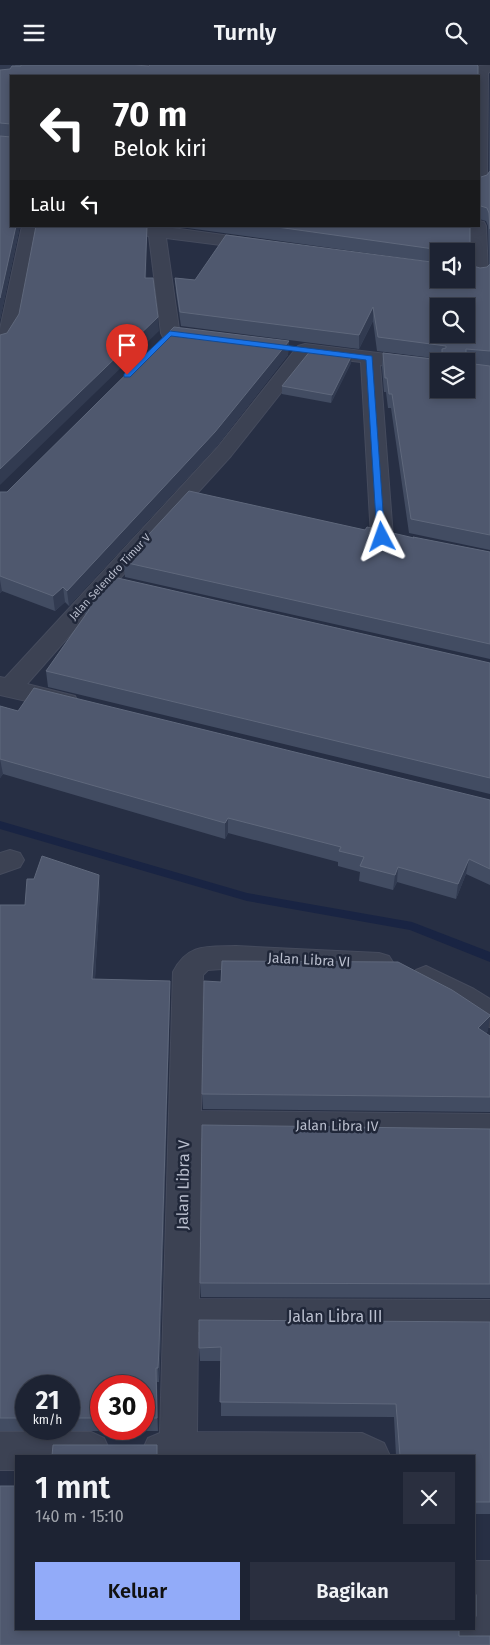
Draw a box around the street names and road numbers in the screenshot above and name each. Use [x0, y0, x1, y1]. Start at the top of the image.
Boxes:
street label: Jalan Selendro Timur V [67, 531, 154, 623]
street label: Jalan Libra VI [267, 949, 351, 971]
street label: Jalan Libra IV [296, 1117, 379, 1135]
street label: Jalan Libra V [173, 1140, 193, 1230]
street label: Jalan Libra III [287, 1307, 383, 1326]

